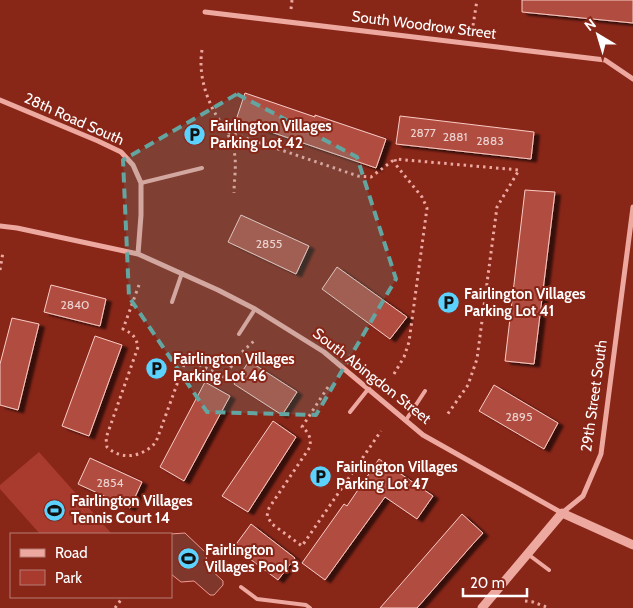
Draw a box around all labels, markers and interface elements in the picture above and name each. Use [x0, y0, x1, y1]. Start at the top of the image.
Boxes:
street label: South Woodrow Street [351, 7, 497, 43]
north arrow [573, 10, 623, 60]
text: N [581, 15, 599, 35]
street label: 28th Road South [21, 89, 127, 149]
place label: Fairlington Villages Parking Lot 42 [210, 117, 332, 152]
parking icon: Fairlington Villages Parking Lot 42 [182, 123, 206, 147]
house number: 2877 [410, 125, 436, 140]
house number: 2881 [443, 129, 467, 144]
house number: 2883 [476, 133, 504, 148]
house number: 2855 [256, 236, 282, 251]
place label: Fairlington Villages Parking Lot 41 [464, 285, 586, 320]
parking icon: Fairlington Villages Parking Lot 41 [436, 291, 460, 315]
house number: 2840 [61, 297, 89, 312]
street label: South Abingdon Street [309, 324, 435, 428]
street label: 29th Street South [577, 339, 611, 453]
place label: Fairlington Villages Parking Lot 46 [173, 350, 295, 385]
parking icon: Fairlington Villages Parking Lot 46 [145, 356, 169, 380]
house number: 2895 [506, 409, 532, 424]
place label: Fairlington Villages Parking Lot 47 [336, 458, 458, 493]
parking icon: Fairlington Villages Parking Lot 47 [308, 464, 332, 488]
house number: 2854 [97, 475, 124, 490]
place label: Fairlington Villages Tennis Court 14 [71, 492, 193, 527]
sports icon: Fairlington Villages Tennis Court 14 [43, 498, 67, 522]
legend [10, 533, 172, 598]
place label: Fairlington Villages Pool 3 [205, 541, 299, 576]
text: Road [55, 544, 88, 562]
sports icon: Fairlington Villages Pool 3 [177, 547, 201, 571]
scale bar [463, 566, 527, 598]
text: Park [55, 569, 82, 587]
text: 20 m [470, 574, 505, 592]

